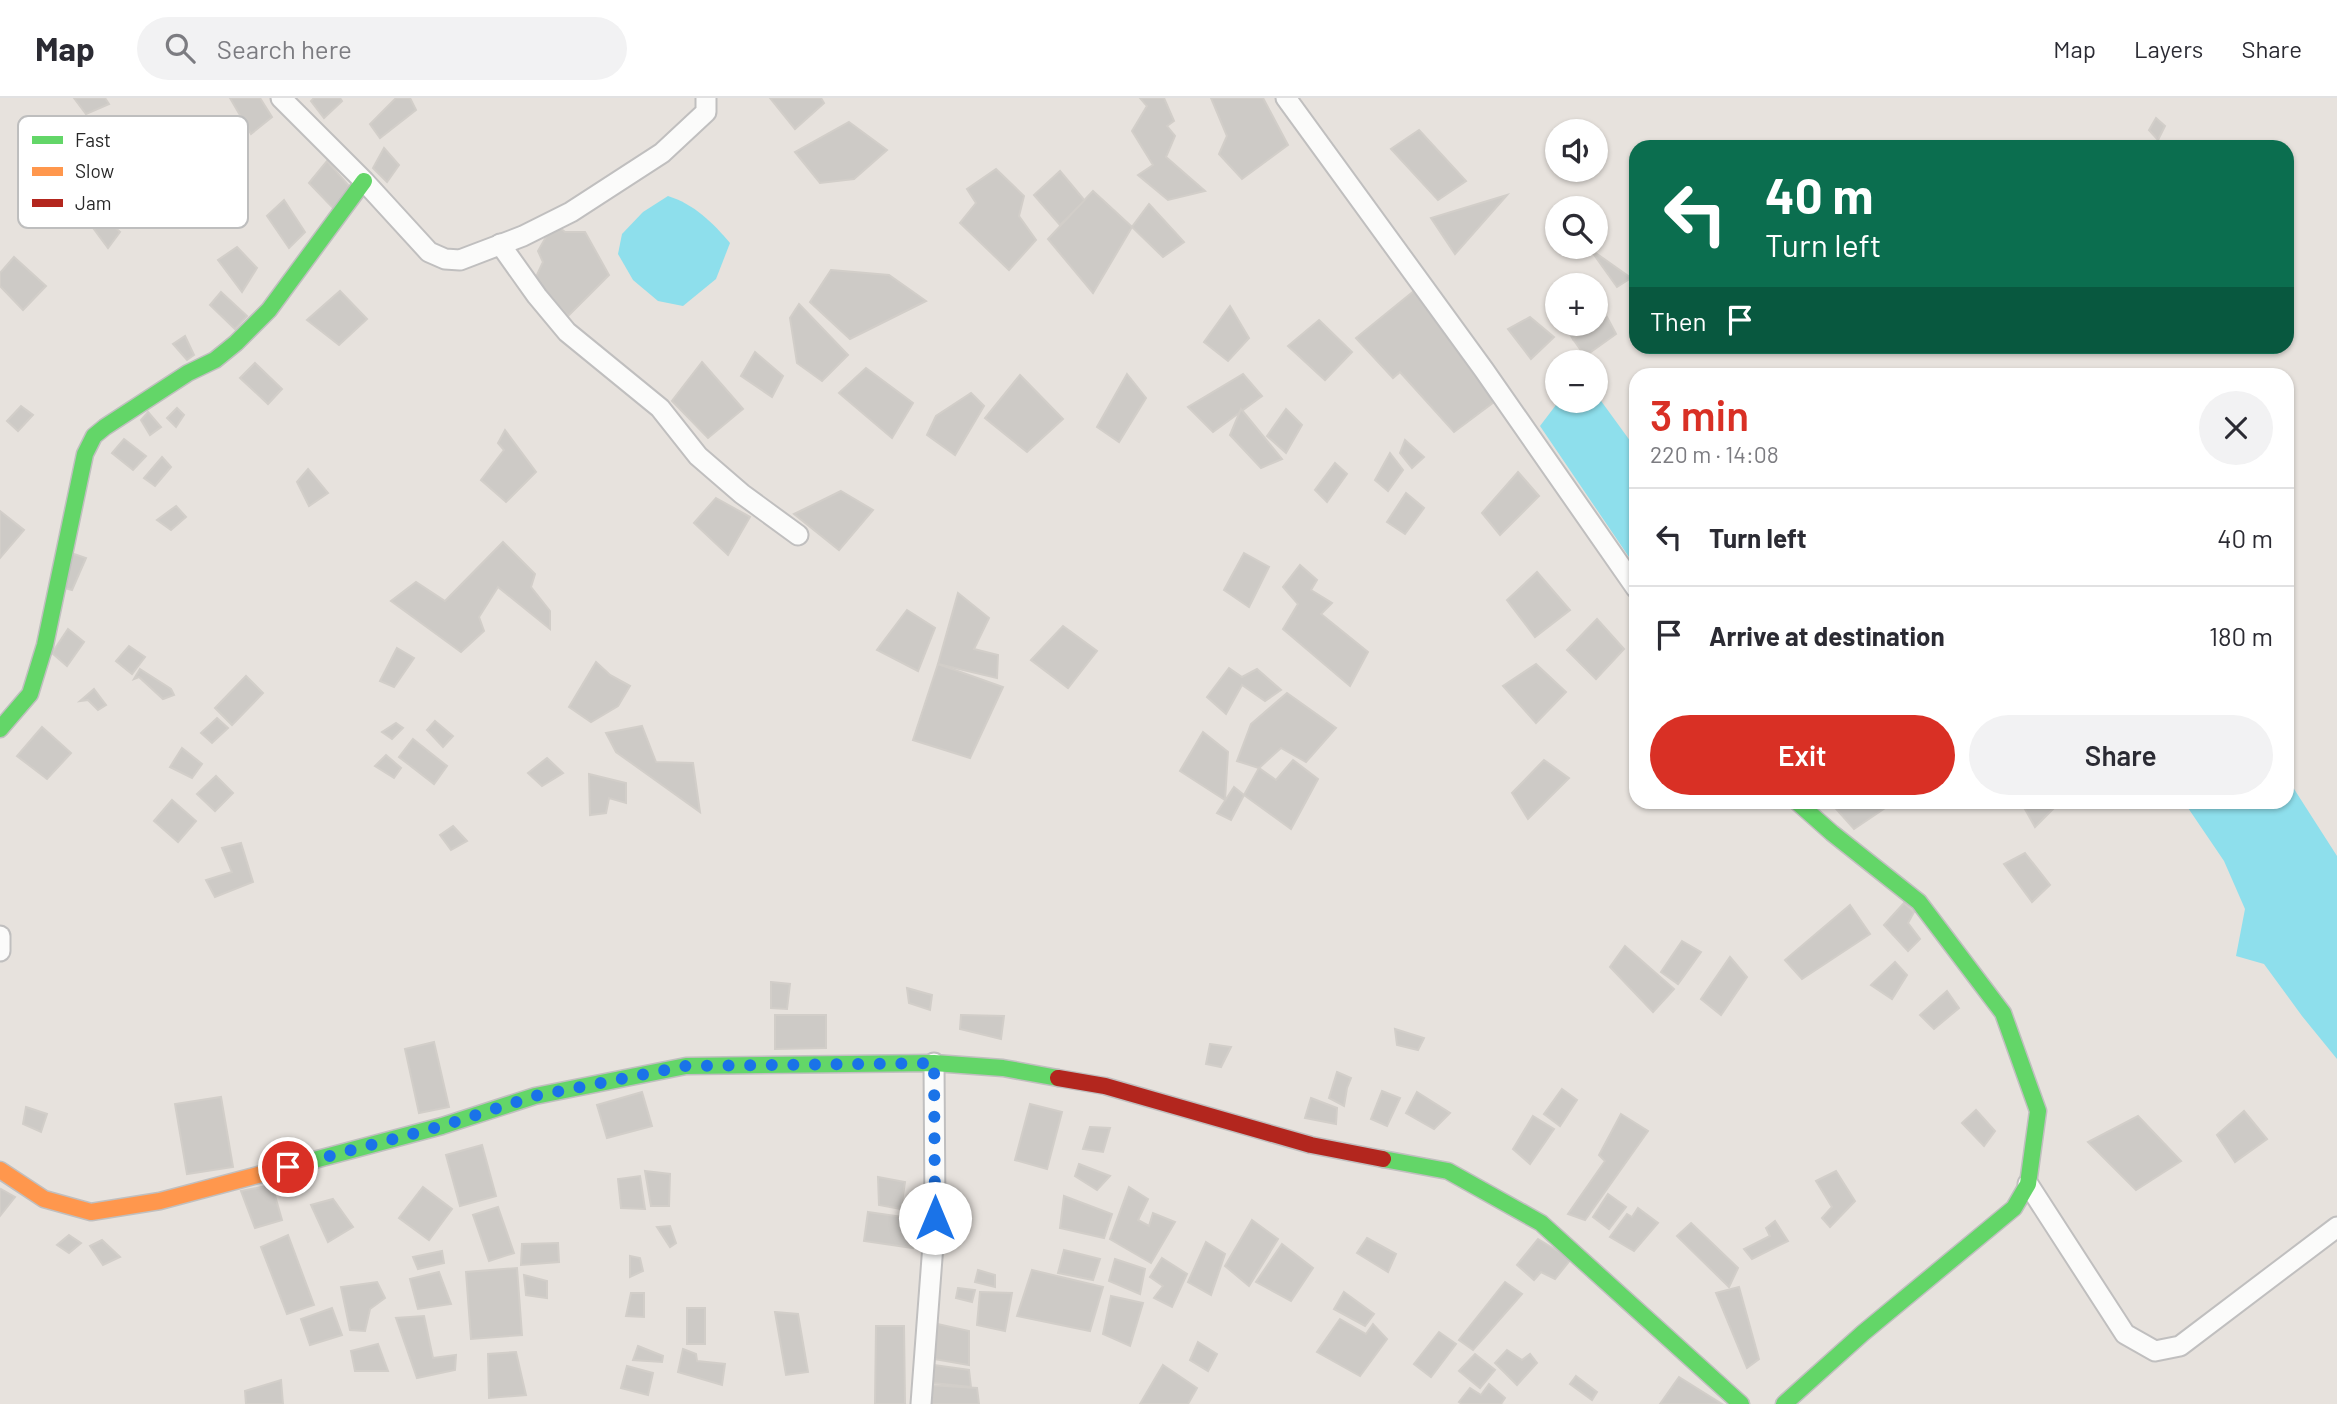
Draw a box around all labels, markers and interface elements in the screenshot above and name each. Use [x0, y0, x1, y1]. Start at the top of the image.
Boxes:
search box [137, 17, 627, 80]
text: Map [35, 28, 95, 68]
icon: search [161, 29, 199, 67]
text: Search here [217, 33, 352, 64]
text: Map [2053, 34, 2096, 63]
text: Layers [2134, 34, 2203, 63]
text: Share [2241, 34, 2302, 63]
legend [18, 116, 248, 228]
map controls [1545, 119, 1608, 413]
button: sound [1545, 119, 1608, 182]
text: Fast [75, 128, 111, 151]
text: Slow [75, 159, 114, 182]
text: 40 m [1765, 165, 1873, 224]
icon: left [1650, 168, 1741, 259]
text: Jam [75, 191, 111, 214]
button: search [1545, 196, 1608, 259]
text: Turn left [1765, 225, 1882, 263]
button: + [1545, 273, 1608, 336]
icon: arrive [1721, 301, 1759, 339]
text: Then [1650, 305, 1707, 336]
button: − [1545, 350, 1608, 413]
text: 3 min [1650, 389, 1749, 439]
button: close [2199, 391, 2273, 465]
text: 220 m · 14:08 [1650, 440, 1779, 468]
icon: left [1650, 518, 1688, 556]
text: Turn left [1709, 522, 1807, 553]
text: 40 m [2217, 522, 2273, 553]
icon: arrive [1650, 616, 1688, 654]
text: Arrive at destination [1709, 620, 1945, 651]
text: 180 m [2209, 620, 2273, 651]
button: Exit [1650, 715, 1955, 795]
button: Share [1969, 715, 2273, 795]
pin [258, 1137, 318, 1197]
icon: arrive [269, 1148, 307, 1186]
position arrow [898, 1181, 972, 1255]

